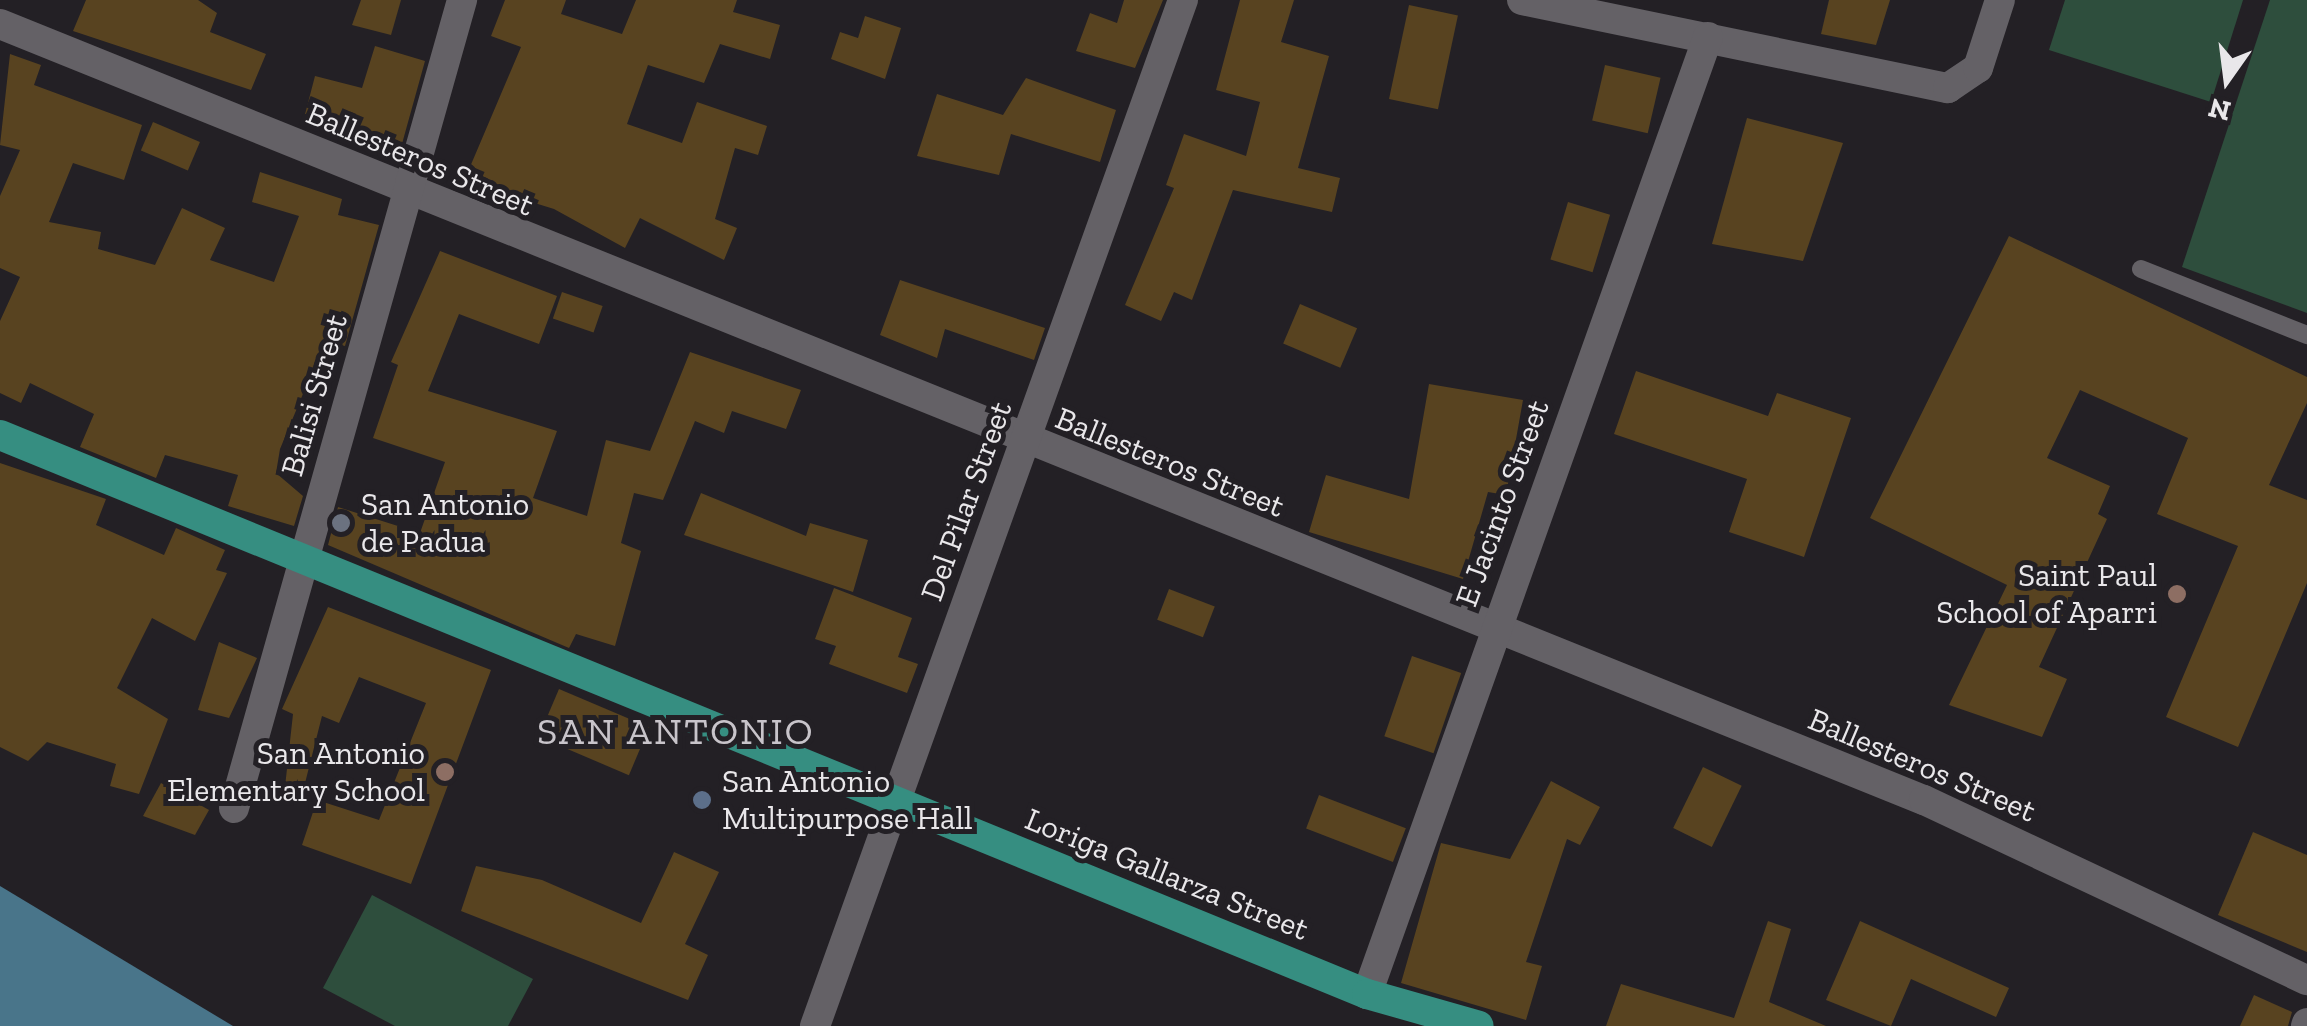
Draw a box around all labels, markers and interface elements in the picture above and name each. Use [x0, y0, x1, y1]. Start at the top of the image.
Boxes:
north arrow [2177, 30, 2277, 130]
text: N [2205, 91, 2234, 128]
street label: Ballesteros Street [301, 94, 539, 224]
street label: Balisi Street [273, 310, 355, 480]
street label: E Jacinto Street [1447, 394, 1557, 612]
street label: Del Pilar Street [912, 396, 1020, 606]
street label: Ballesteros Street [1050, 399, 1290, 525]
place label: San Antonio de Padua [361, 486, 530, 561]
marker: San Antonio de Padua [330, 512, 352, 534]
place label: Saint Paul School of Aparri [1935, 557, 2157, 632]
marker: Saint Paul School of Aparri [2166, 583, 2188, 605]
street label: Ballesteros Street [1803, 700, 2041, 830]
district label: SAN ANTONIO [536, 709, 816, 755]
place label: San Antonio Elementary School [166, 735, 425, 810]
marker: San Antonio Elementary School [434, 761, 456, 783]
place label: San Antonio Multipurpose Hall [722, 763, 973, 838]
marker: San Antonio Multipurpose Hall [691, 789, 713, 811]
street label: Loriga Gallarza Street [1020, 800, 1314, 948]

